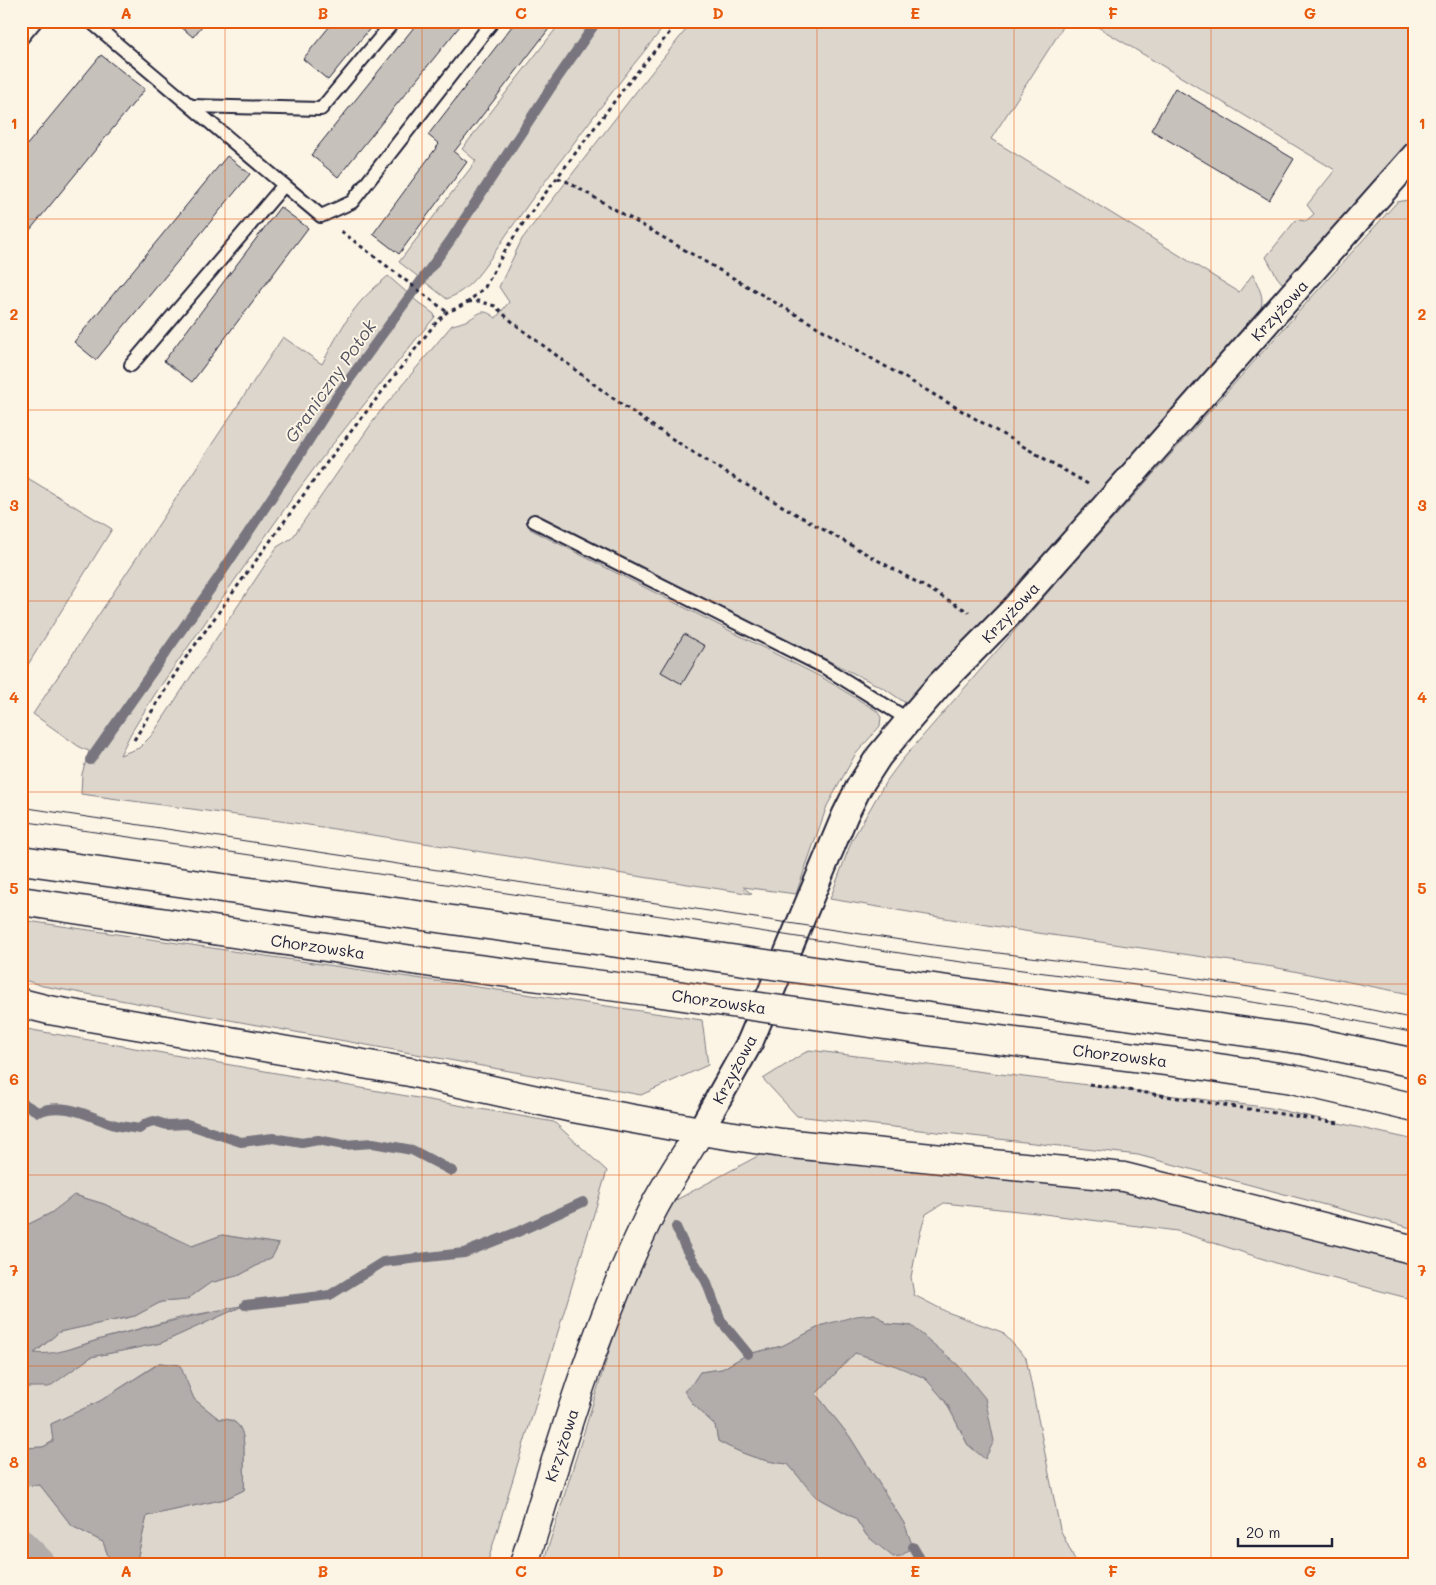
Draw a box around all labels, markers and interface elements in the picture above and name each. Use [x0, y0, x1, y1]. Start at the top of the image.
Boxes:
text: A [120, 2, 132, 23]
text: B [318, 2, 328, 23]
text: C [515, 2, 527, 23]
text: D [712, 2, 724, 23]
text: E [910, 2, 920, 23]
text: F [1108, 2, 1118, 23]
text: G [1304, 2, 1316, 23]
text: 1 [10, 112, 18, 133]
text: 1 [1418, 112, 1426, 133]
street label: Krzyżowa [1246, 275, 1312, 345]
text: 2 [10, 303, 19, 324]
text: 2 [1418, 303, 1427, 324]
water label: Graniczny Potok [279, 315, 382, 447]
text: 3 [9, 494, 19, 515]
text: 3 [1417, 494, 1427, 515]
street label: Krzyżowa [976, 577, 1044, 647]
text: 4 [9, 686, 19, 707]
text: 4 [1417, 686, 1427, 707]
text: 5 [9, 877, 19, 898]
text: 5 [1417, 877, 1427, 898]
street label: Chorzowska [269, 929, 367, 963]
street label: Chorzowska [670, 984, 768, 1018]
street label: Krzyżowa [707, 1031, 761, 1107]
street label: Chorzowska [1072, 1039, 1168, 1071]
text: 6 [9, 1068, 19, 1089]
text: 6 [1417, 1068, 1427, 1089]
text: 7 [10, 1259, 19, 1280]
text: 7 [1418, 1259, 1427, 1280]
street label: Krzyżowa [539, 1406, 583, 1484]
text: 8 [9, 1451, 19, 1472]
text: 8 [1417, 1451, 1427, 1472]
scale bar [1238, 1515, 1332, 1547]
text: 20 m [1246, 1522, 1280, 1542]
text: A [120, 1560, 132, 1581]
text: B [318, 1560, 328, 1581]
text: C [515, 1560, 527, 1581]
text: D [712, 1560, 724, 1581]
text: E [910, 1560, 920, 1581]
text: F [1108, 1560, 1118, 1581]
text: G [1304, 1560, 1316, 1581]

